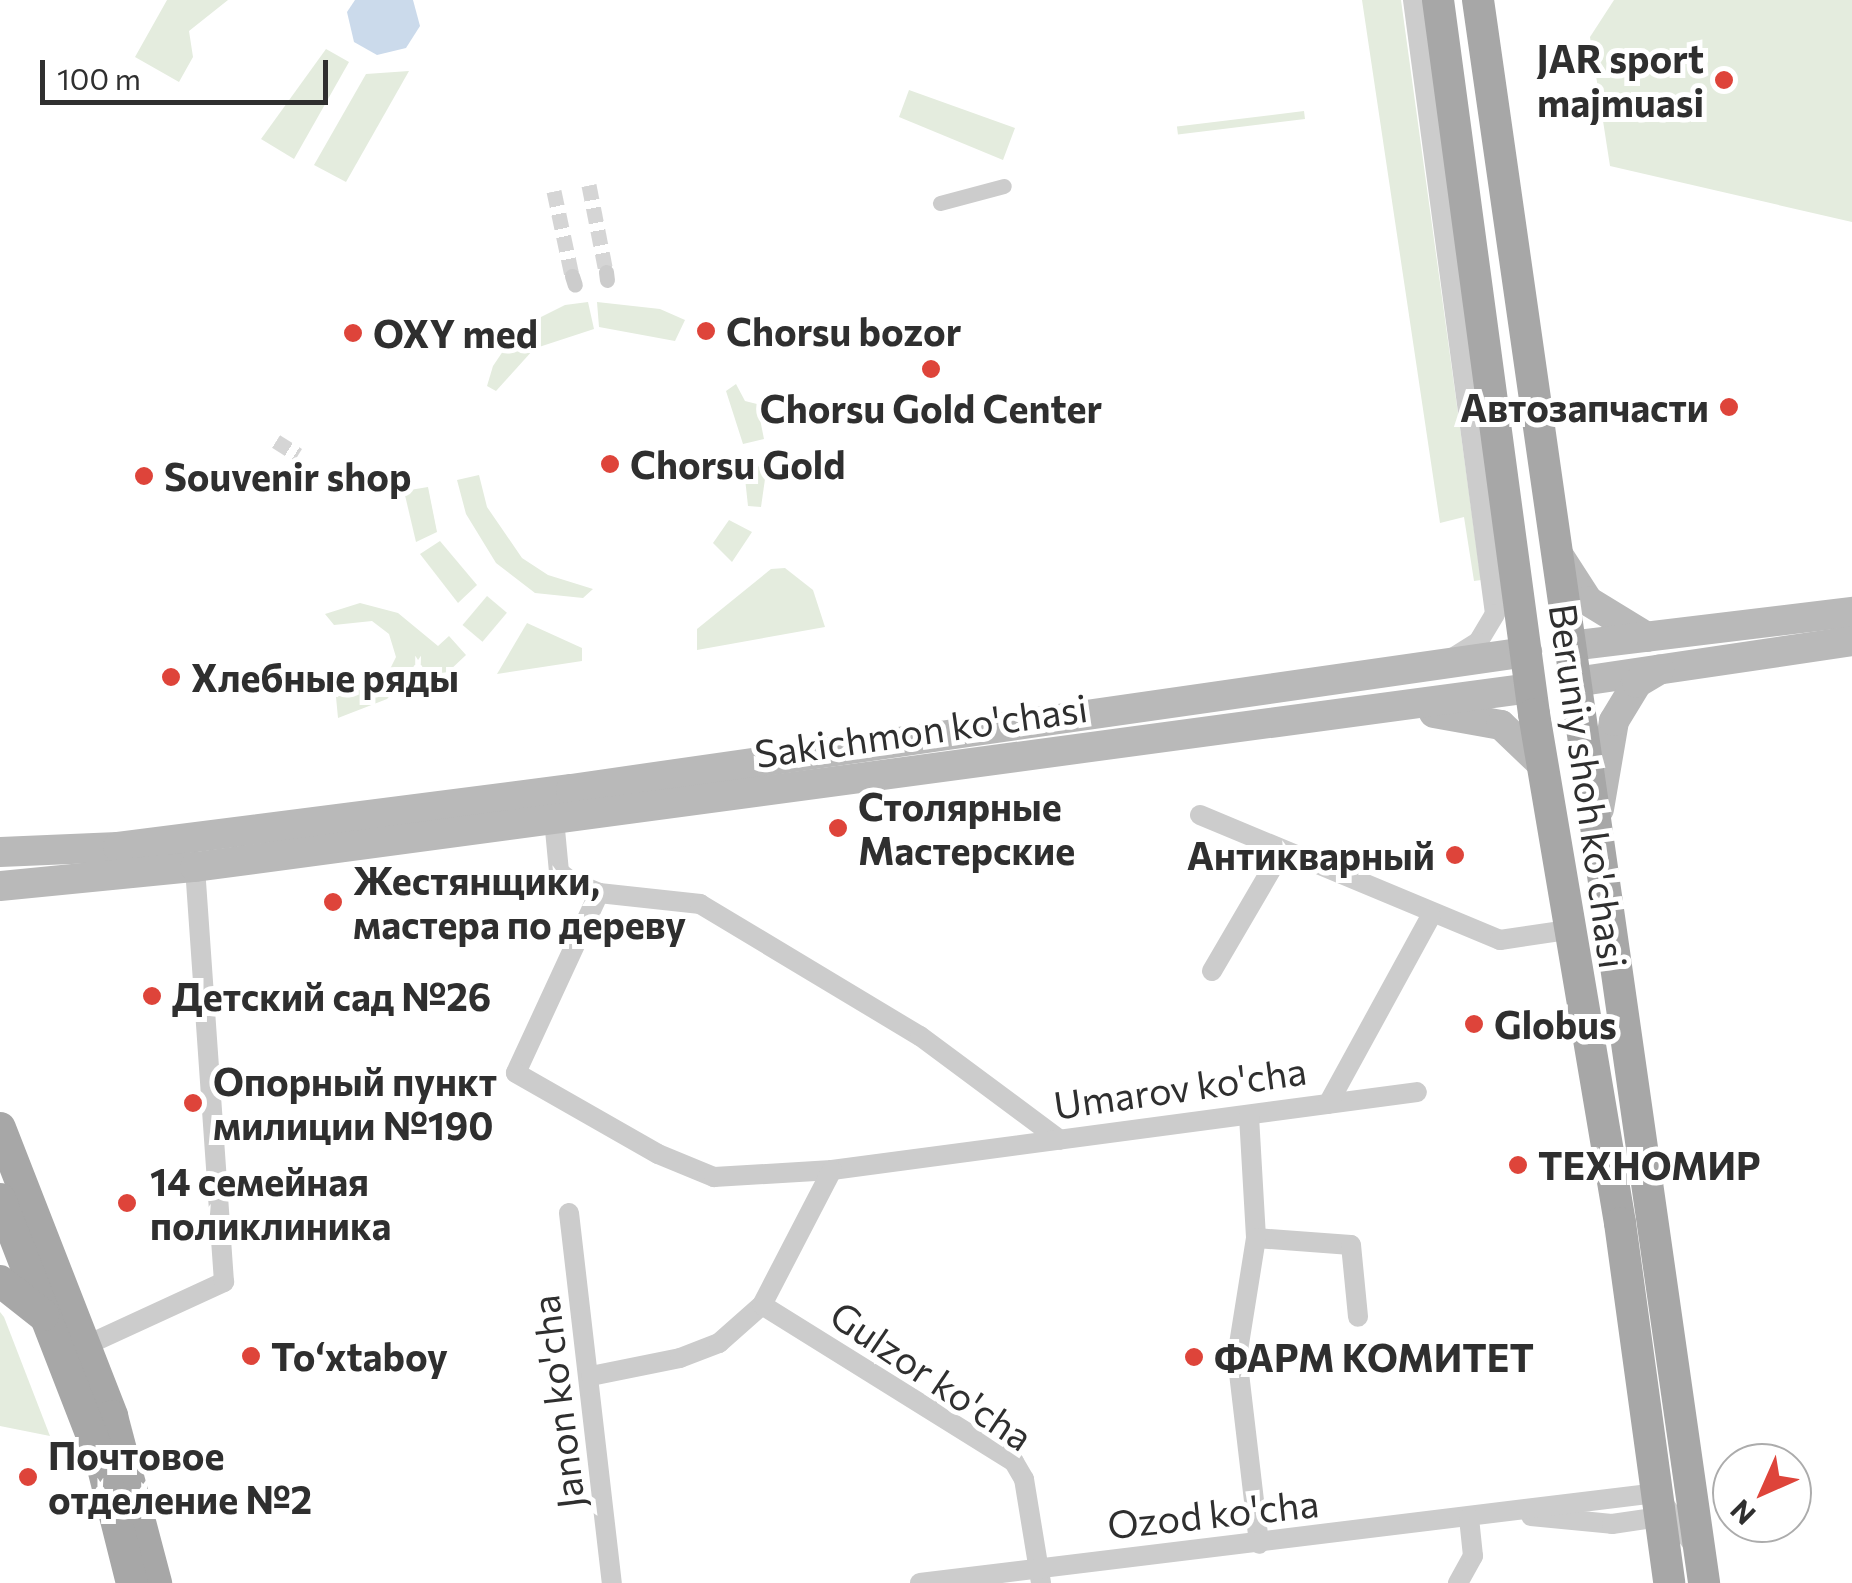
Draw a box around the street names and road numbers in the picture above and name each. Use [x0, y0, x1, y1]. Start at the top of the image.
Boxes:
street label: Beruniy shoh ko'chasi [1541, 601, 1637, 971]
street label: Sakichmon ko'chasi [752, 684, 1090, 776]
street label: Umarov ko'cha [1051, 1047, 1309, 1127]
street label: Gulzor ko'cha [823, 1291, 1041, 1459]
street label: Janon ko'cha [521, 1293, 593, 1511]
street label: Ozod ko'cha [1105, 1479, 1321, 1547]

